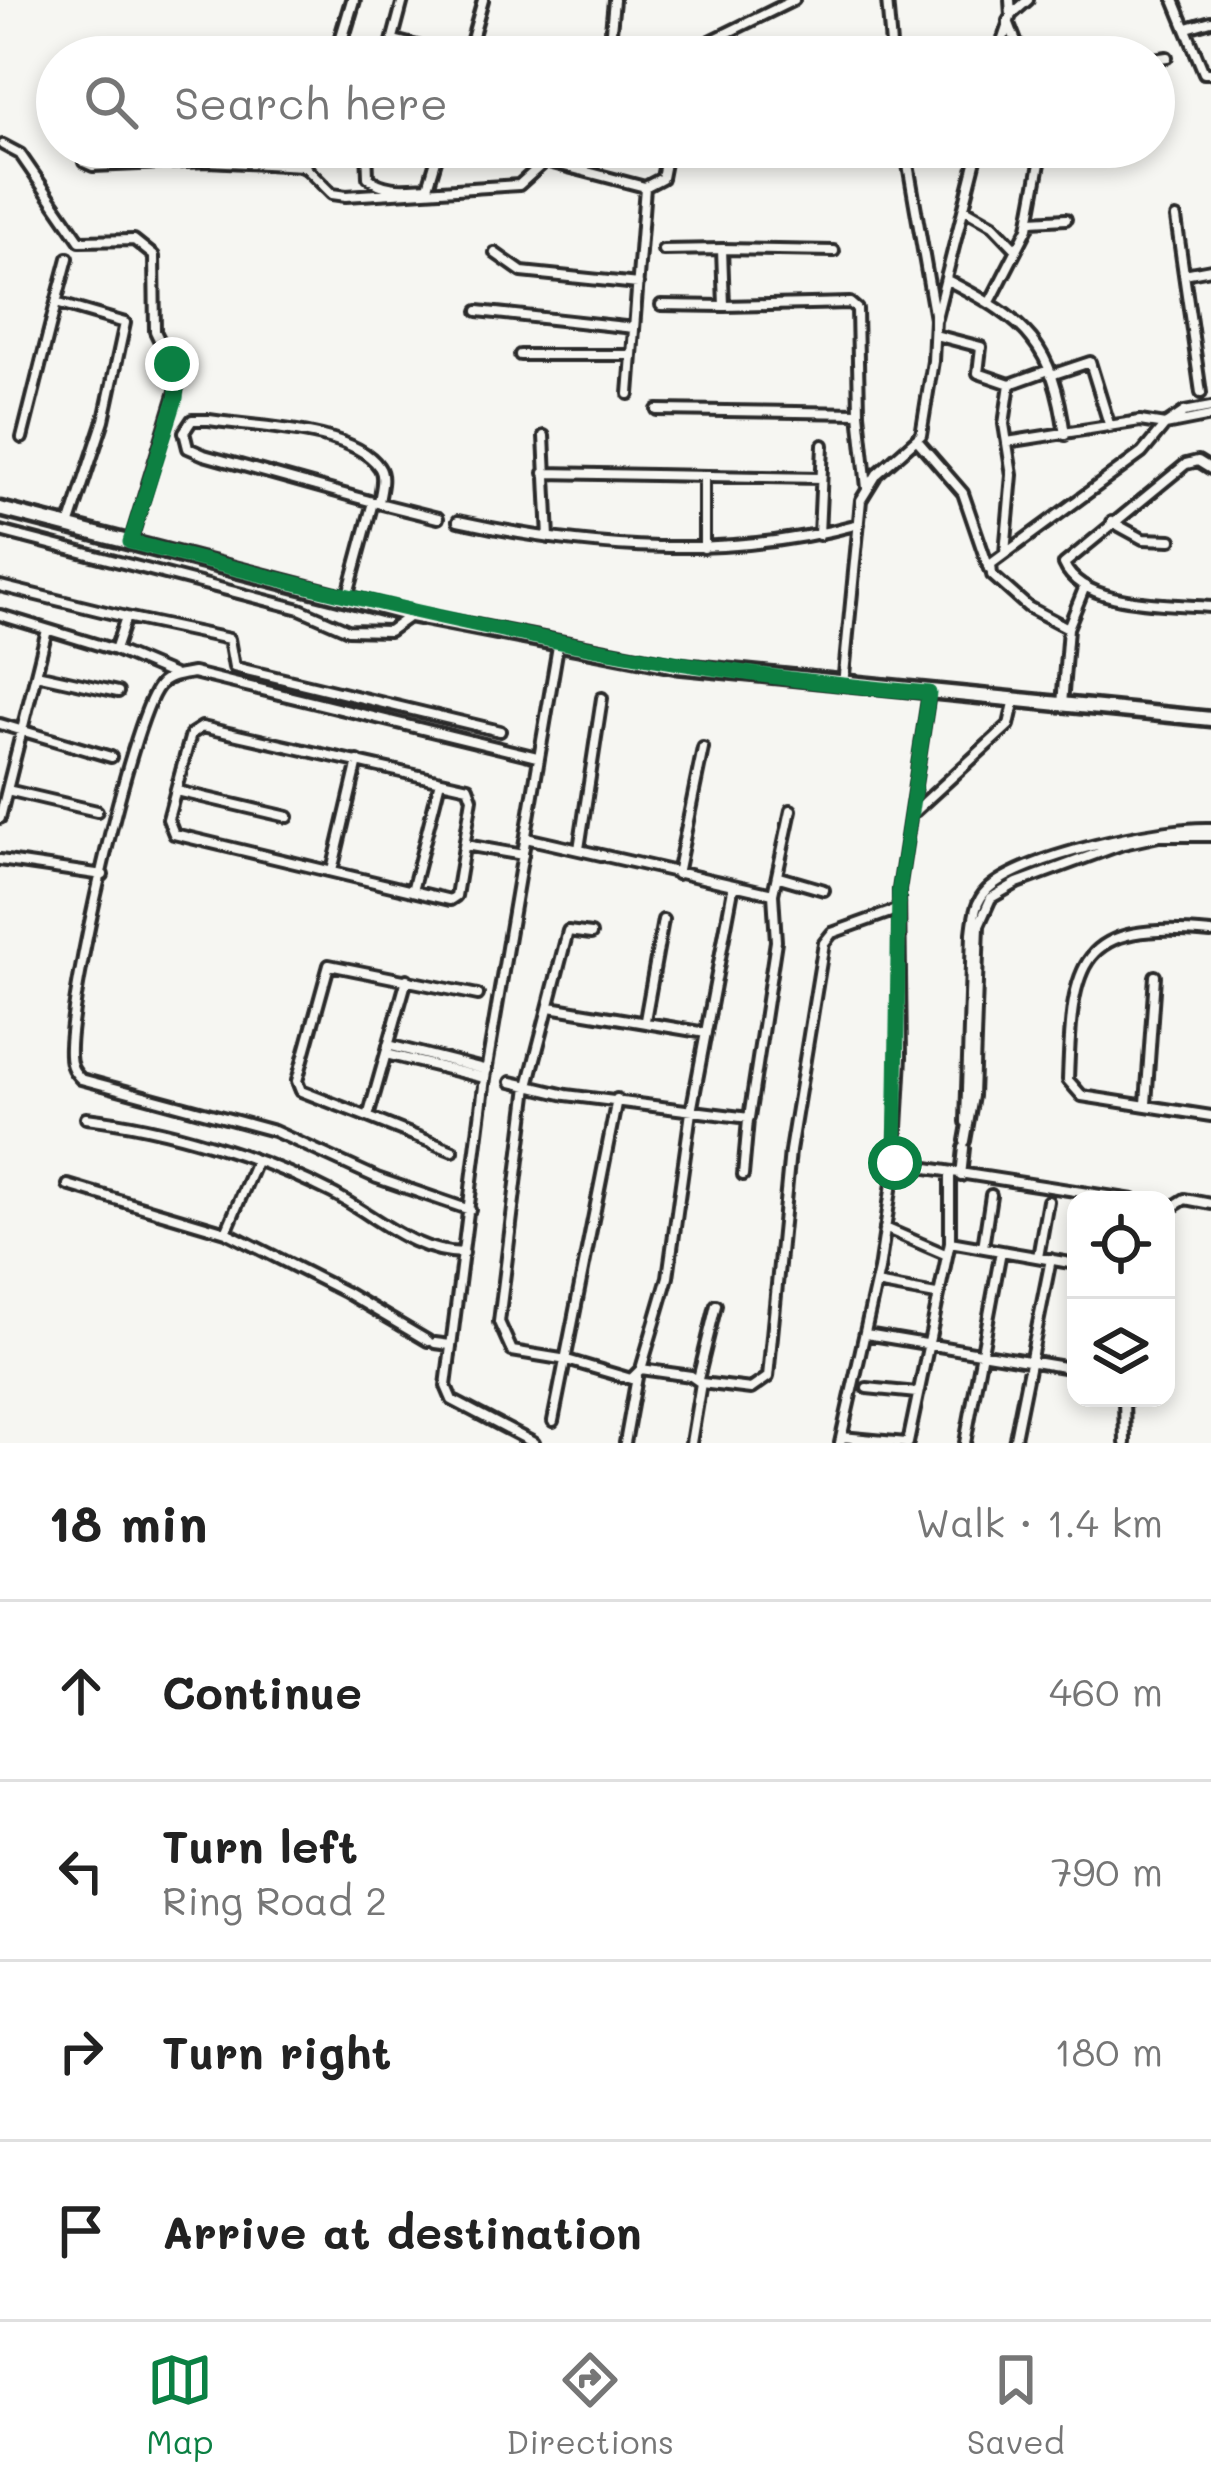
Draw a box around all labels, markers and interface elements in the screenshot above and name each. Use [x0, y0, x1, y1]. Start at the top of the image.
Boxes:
search box [36, 36, 1175, 168]
icon: search [78, 69, 144, 135]
text: Search here [174, 73, 448, 131]
route end [145, 337, 199, 391]
route start [868, 1136, 922, 1190]
map controls [1067, 1191, 1175, 1407]
button: locate [1067, 1191, 1175, 1299]
button: layers [1067, 1299, 1175, 1407]
text: 18 min [48, 1488, 208, 1555]
text: Walk · 1.4 km [916, 1496, 1163, 1547]
icon: ahead [48, 1658, 114, 1724]
text: Continue [162, 1662, 362, 1720]
text: 460 m [1049, 1665, 1163, 1716]
text: Turn left [162, 1816, 358, 1874]
icon: left [48, 1838, 114, 1904]
text: 790 m [1051, 1845, 1163, 1896]
text: Ring Road 2 [162, 1874, 387, 1925]
icon: right [48, 2018, 114, 2084]
text: Turn right [162, 2022, 391, 2080]
text: 180 m [1054, 2025, 1163, 2076]
icon: arrive [48, 2198, 114, 2264]
text: Arrive at destination [162, 2202, 642, 2260]
tab: Map [146, 2347, 214, 2462]
tab: Directions [506, 2347, 674, 2462]
tab: Saved [967, 2347, 1065, 2462]

